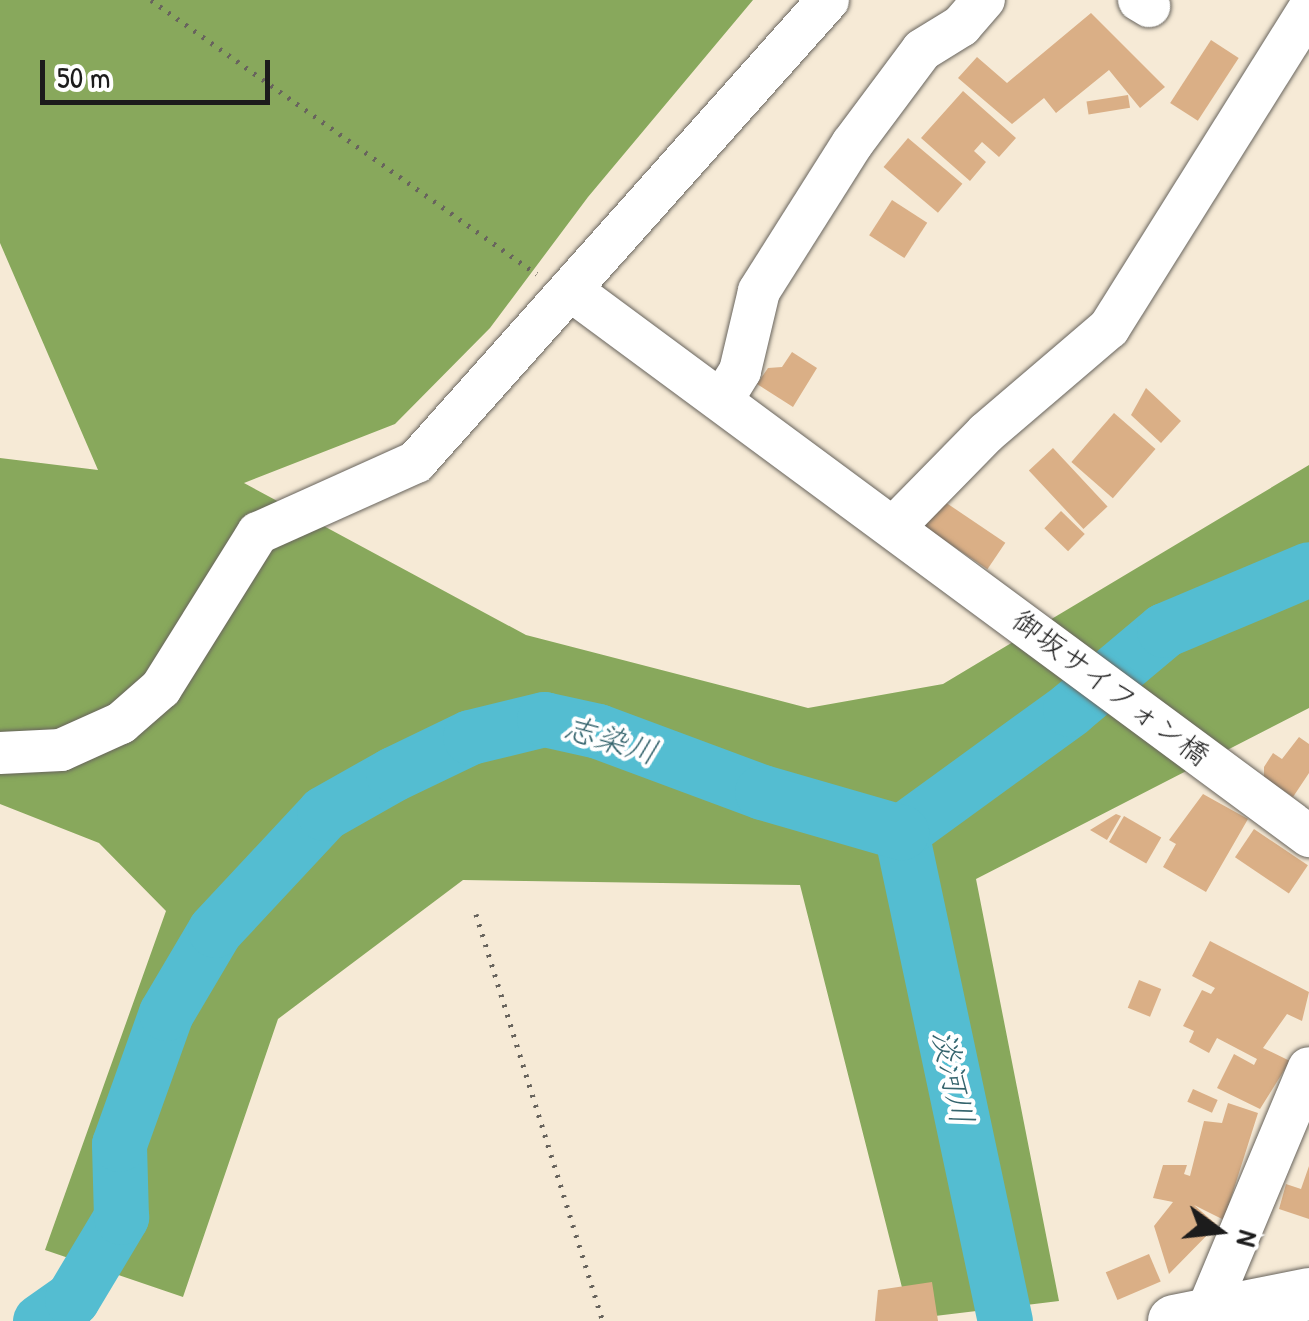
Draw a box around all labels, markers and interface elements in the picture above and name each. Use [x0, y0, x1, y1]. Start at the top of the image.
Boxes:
scale bar [45, 40, 275, 102]
text: 50 m [57, 57, 110, 97]
street label: 御坂サイフォン橋 [1004, 600, 1218, 774]
water label: 志染川 [559, 708, 663, 772]
water label: 淡河川 [924, 1026, 982, 1128]
north arrow [1169, 1181, 1269, 1281]
text: N [1228, 1227, 1268, 1251]

